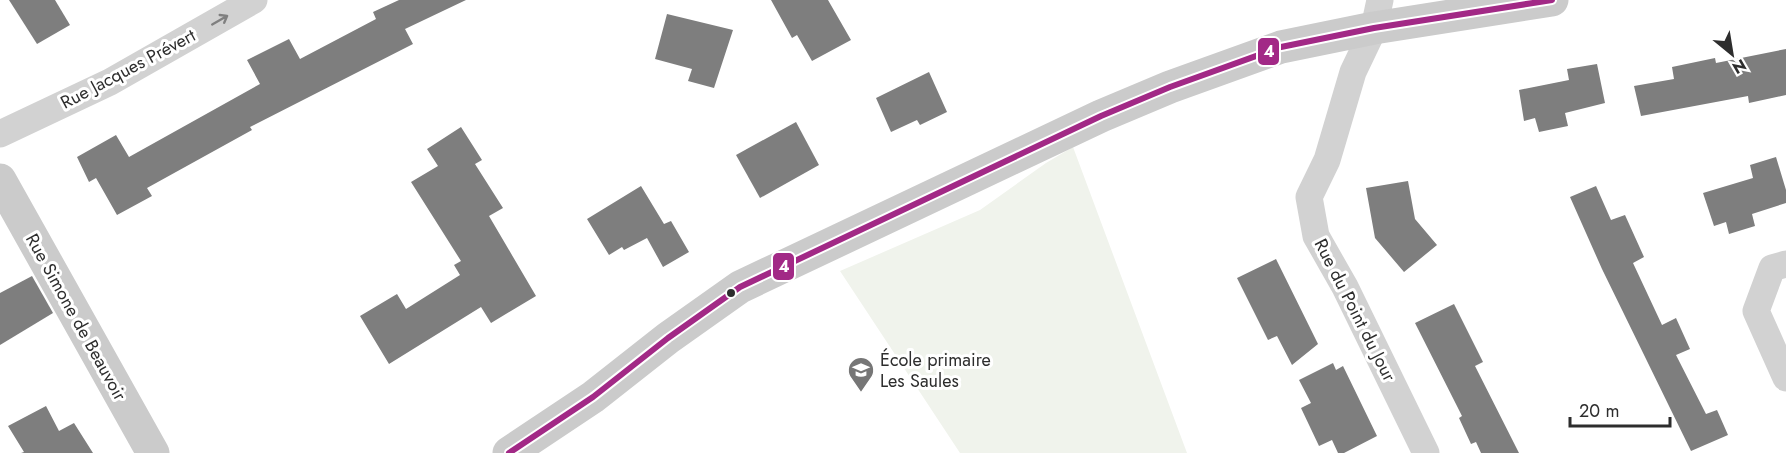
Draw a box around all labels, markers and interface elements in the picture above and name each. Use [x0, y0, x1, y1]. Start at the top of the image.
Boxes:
one-way arrow [210, 14, 228, 25]
street label: Rue Jacques Prévert [56, 22, 201, 116]
north arrow [1702, 24, 1762, 84]
line badge: 4 [1257, 37, 1280, 66]
text: 4 [1263, 40, 1275, 63]
text: N [1728, 53, 1751, 80]
street label: Rue Simone de Beauvoir [19, 229, 133, 406]
street label: Rue du Point du Jour [1308, 234, 1403, 387]
line badge: 4 [772, 252, 795, 281]
text: 4 [778, 255, 790, 278]
unlabelled marker [725, 287, 737, 299]
place label: École primaire Les Saules [880, 347, 991, 394]
school or university icon: École primaire Les Saules [846, 355, 876, 393]
scale bar [1570, 390, 1670, 428]
text: 20 m [1579, 398, 1619, 424]

